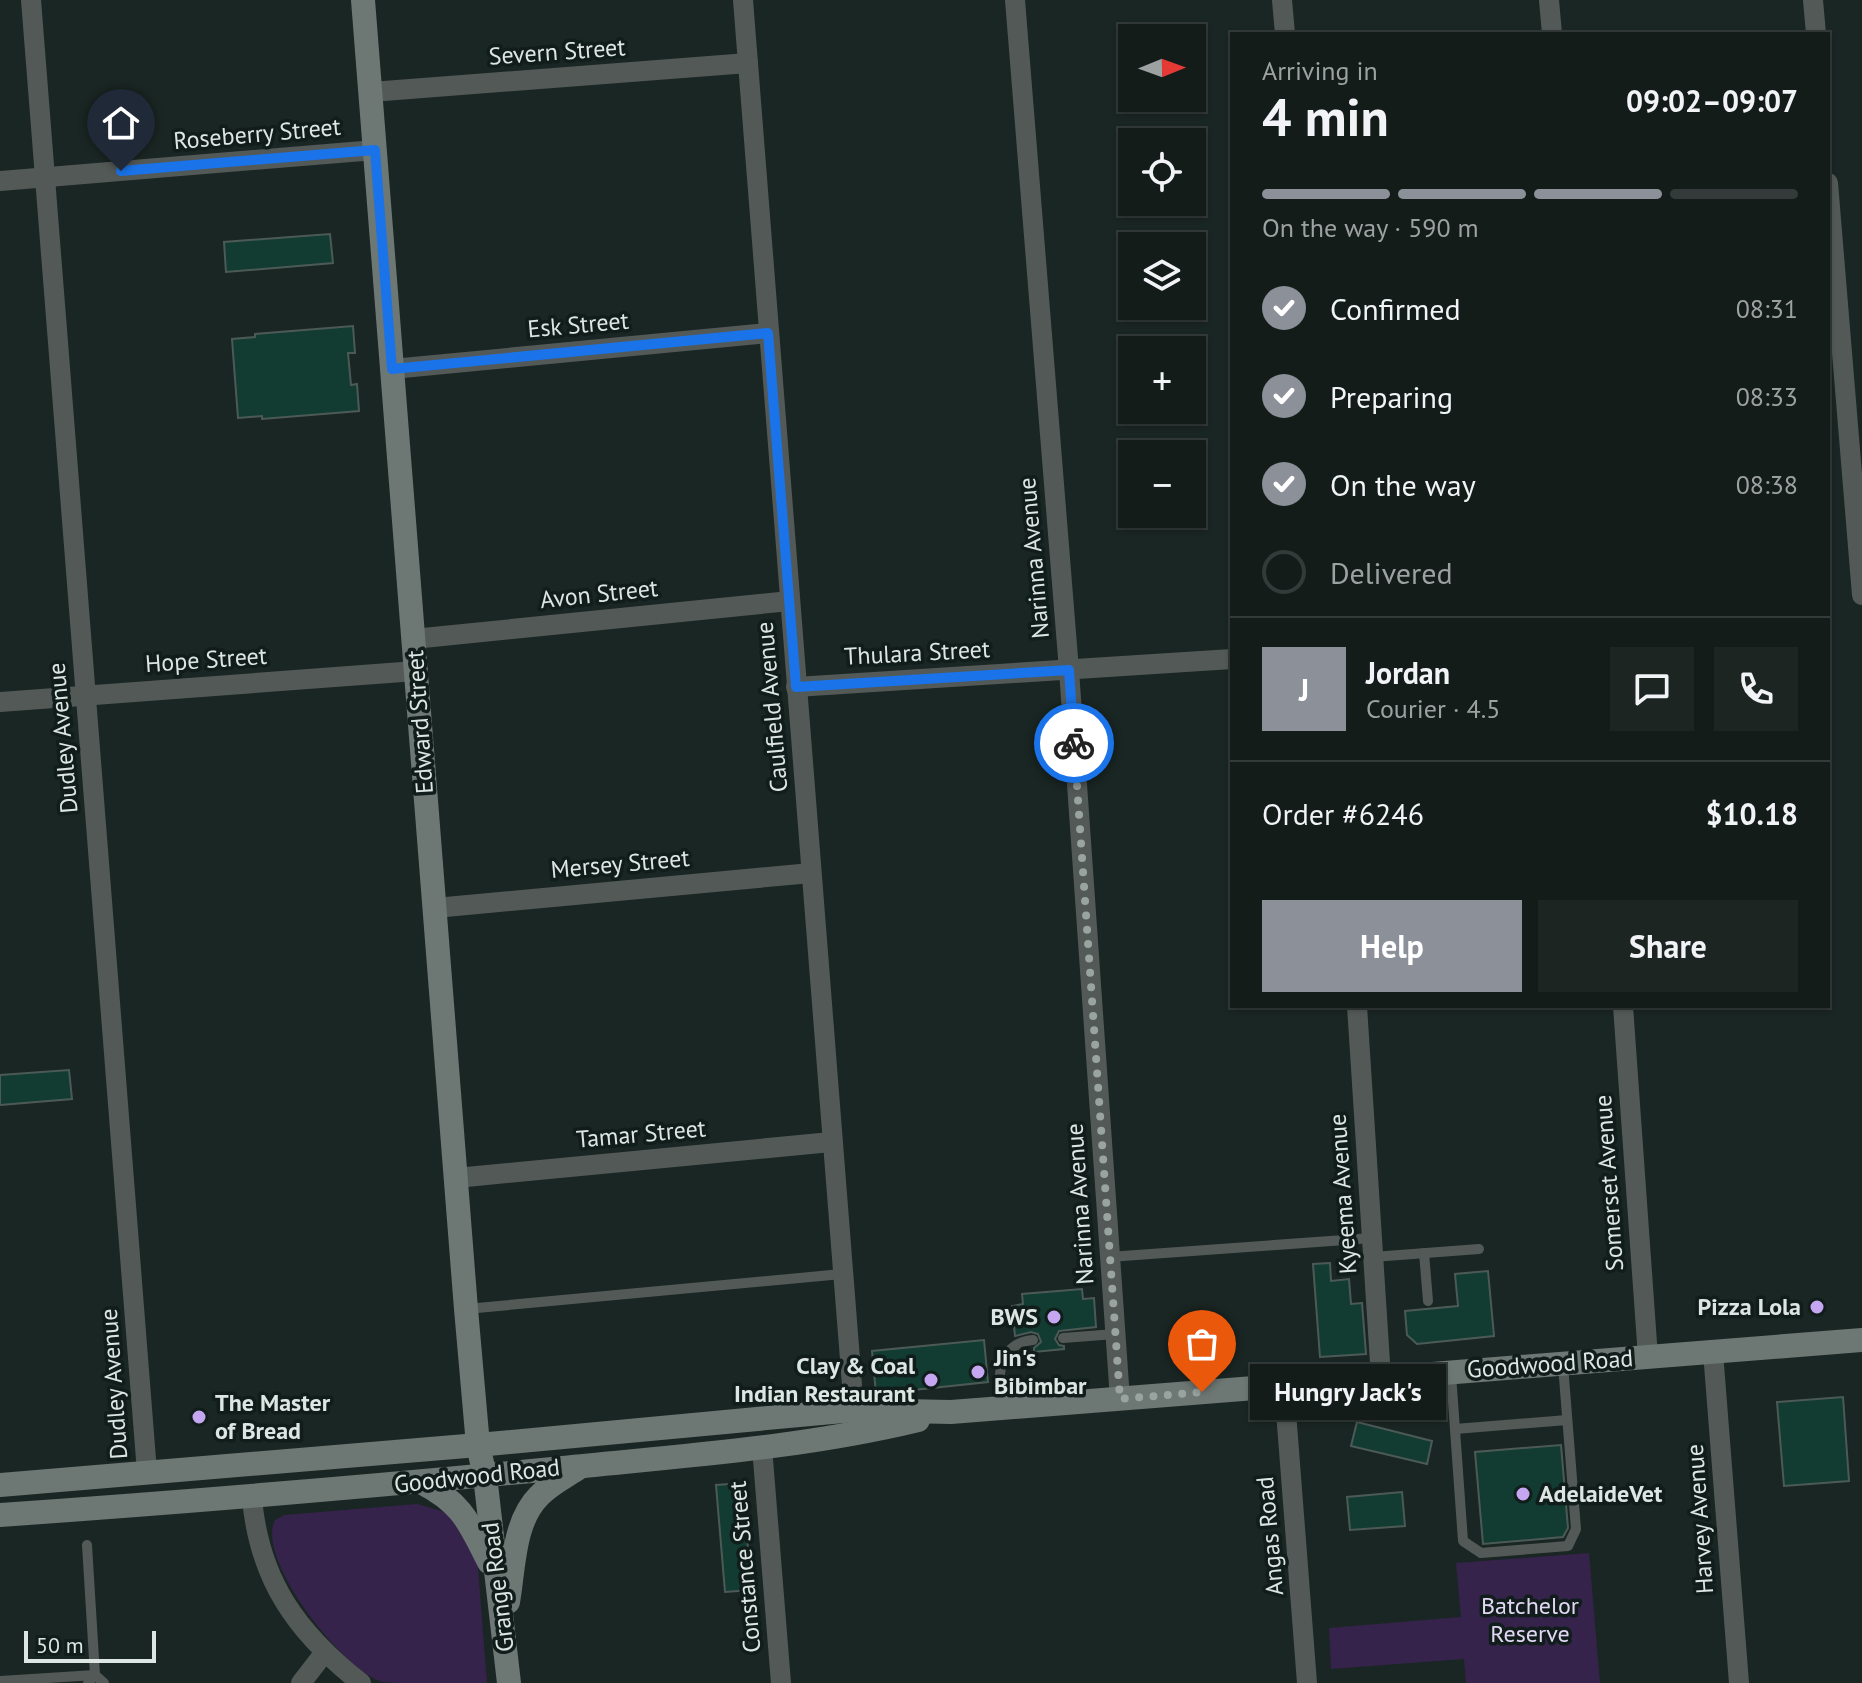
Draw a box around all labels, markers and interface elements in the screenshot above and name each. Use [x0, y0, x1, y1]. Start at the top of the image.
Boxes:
north arrow [1118, 24, 1206, 112]
map controls [1118, 24, 1206, 528]
street label: Severn Street [488, 31, 626, 72]
text: Arriving in [1262, 54, 1378, 87]
text: 09:02–09:07 [1626, 81, 1798, 120]
text: 4 min [1262, 83, 1389, 150]
pin [87, 89, 155, 171]
icon: home [99, 101, 143, 145]
street label: Roseberry Street [172, 111, 342, 156]
button: locate [1118, 128, 1206, 216]
text: On the way · 590 m [1262, 211, 1479, 244]
button: layers [1118, 232, 1206, 320]
icon: check [1262, 286, 1306, 330]
text: Confirmed [1330, 289, 1461, 328]
text: 08:31 [1736, 292, 1798, 325]
street label: Esk Street [526, 305, 630, 344]
button: + [1118, 336, 1206, 424]
icon: check [1262, 374, 1306, 418]
text: Preparing [1330, 377, 1453, 416]
text: 08:33 [1736, 380, 1798, 413]
button: − [1118, 440, 1206, 528]
icon: check [1262, 462, 1306, 506]
text: On the way [1330, 465, 1476, 504]
text: 08:38 [1736, 468, 1798, 501]
street label: Narinna Avenue [1011, 476, 1056, 640]
text: Delivered [1330, 553, 1453, 592]
street label: Avon Street [539, 572, 659, 615]
street label: Caulfield Avenue [749, 621, 794, 793]
street label: Thulara Street [843, 633, 991, 672]
street label: Hope Street [144, 640, 268, 679]
button: chat [1610, 647, 1694, 731]
button: phone [1714, 647, 1798, 731]
street label: Edward Street [399, 649, 440, 795]
text: Jordan [1366, 653, 1450, 692]
street label: Dudley Avenue [40, 661, 85, 815]
text: J [1299, 670, 1309, 709]
text: Courier · 4.5 [1366, 692, 1500, 725]
courier [1034, 703, 1114, 783]
icon: bike [1052, 721, 1096, 765]
text: Order #6246 [1262, 794, 1424, 833]
text: $10.18 [1706, 794, 1798, 833]
street label: Mersey Street [549, 842, 691, 885]
button: Help [1262, 900, 1522, 992]
button: Share [1538, 900, 1798, 992]
street label: Somerset Avenue [1587, 1094, 1630, 1272]
street label: Tamar Street [575, 1112, 707, 1155]
street label: Kyeema Avenue [1321, 1113, 1364, 1275]
street label: Narinna Avenue [1058, 1122, 1101, 1286]
place label: Pizza Lola [1698, 1291, 1801, 1322]
marker: Pizza Lola [1808, 1298, 1826, 1316]
place label: BWS [990, 1301, 1038, 1332]
street label: Dudley Avenue [93, 1308, 134, 1461]
marker: BWS [1045, 1308, 1063, 1326]
pin [1168, 1310, 1236, 1392]
icon: bag [1180, 1322, 1224, 1366]
place label: Jin's Bibimbar [993, 1342, 1087, 1401]
street label: Goodwood Road [1466, 1342, 1634, 1385]
place label: Clay & Coal Indian Restaurant [734, 1350, 916, 1409]
marker: Jin's Bibimbar [969, 1363, 987, 1381]
callout: Hungry Jack's [1250, 1364, 1446, 1420]
marker: Clay & Coal Indian Restaurant [922, 1371, 940, 1389]
text: Hungry Jack's [1274, 1375, 1422, 1408]
place label: The Master of Bread [215, 1387, 331, 1446]
marker: The Master of Bread [190, 1408, 208, 1426]
street label: Harvey Avenue [1679, 1443, 1720, 1595]
street label: Goodwood Road [393, 1451, 561, 1500]
street label: Angas Road [1249, 1475, 1290, 1597]
place label: AdelaideVet [1539, 1478, 1663, 1509]
street label: Constance Street [722, 1480, 767, 1654]
marker: AdelaideVet [1514, 1485, 1532, 1503]
street label: Grange Road [474, 1521, 521, 1654]
park label: Batchelor Reserve [1481, 1590, 1579, 1649]
scale bar [24, 1627, 156, 1663]
text: 50 m [36, 1631, 84, 1659]

